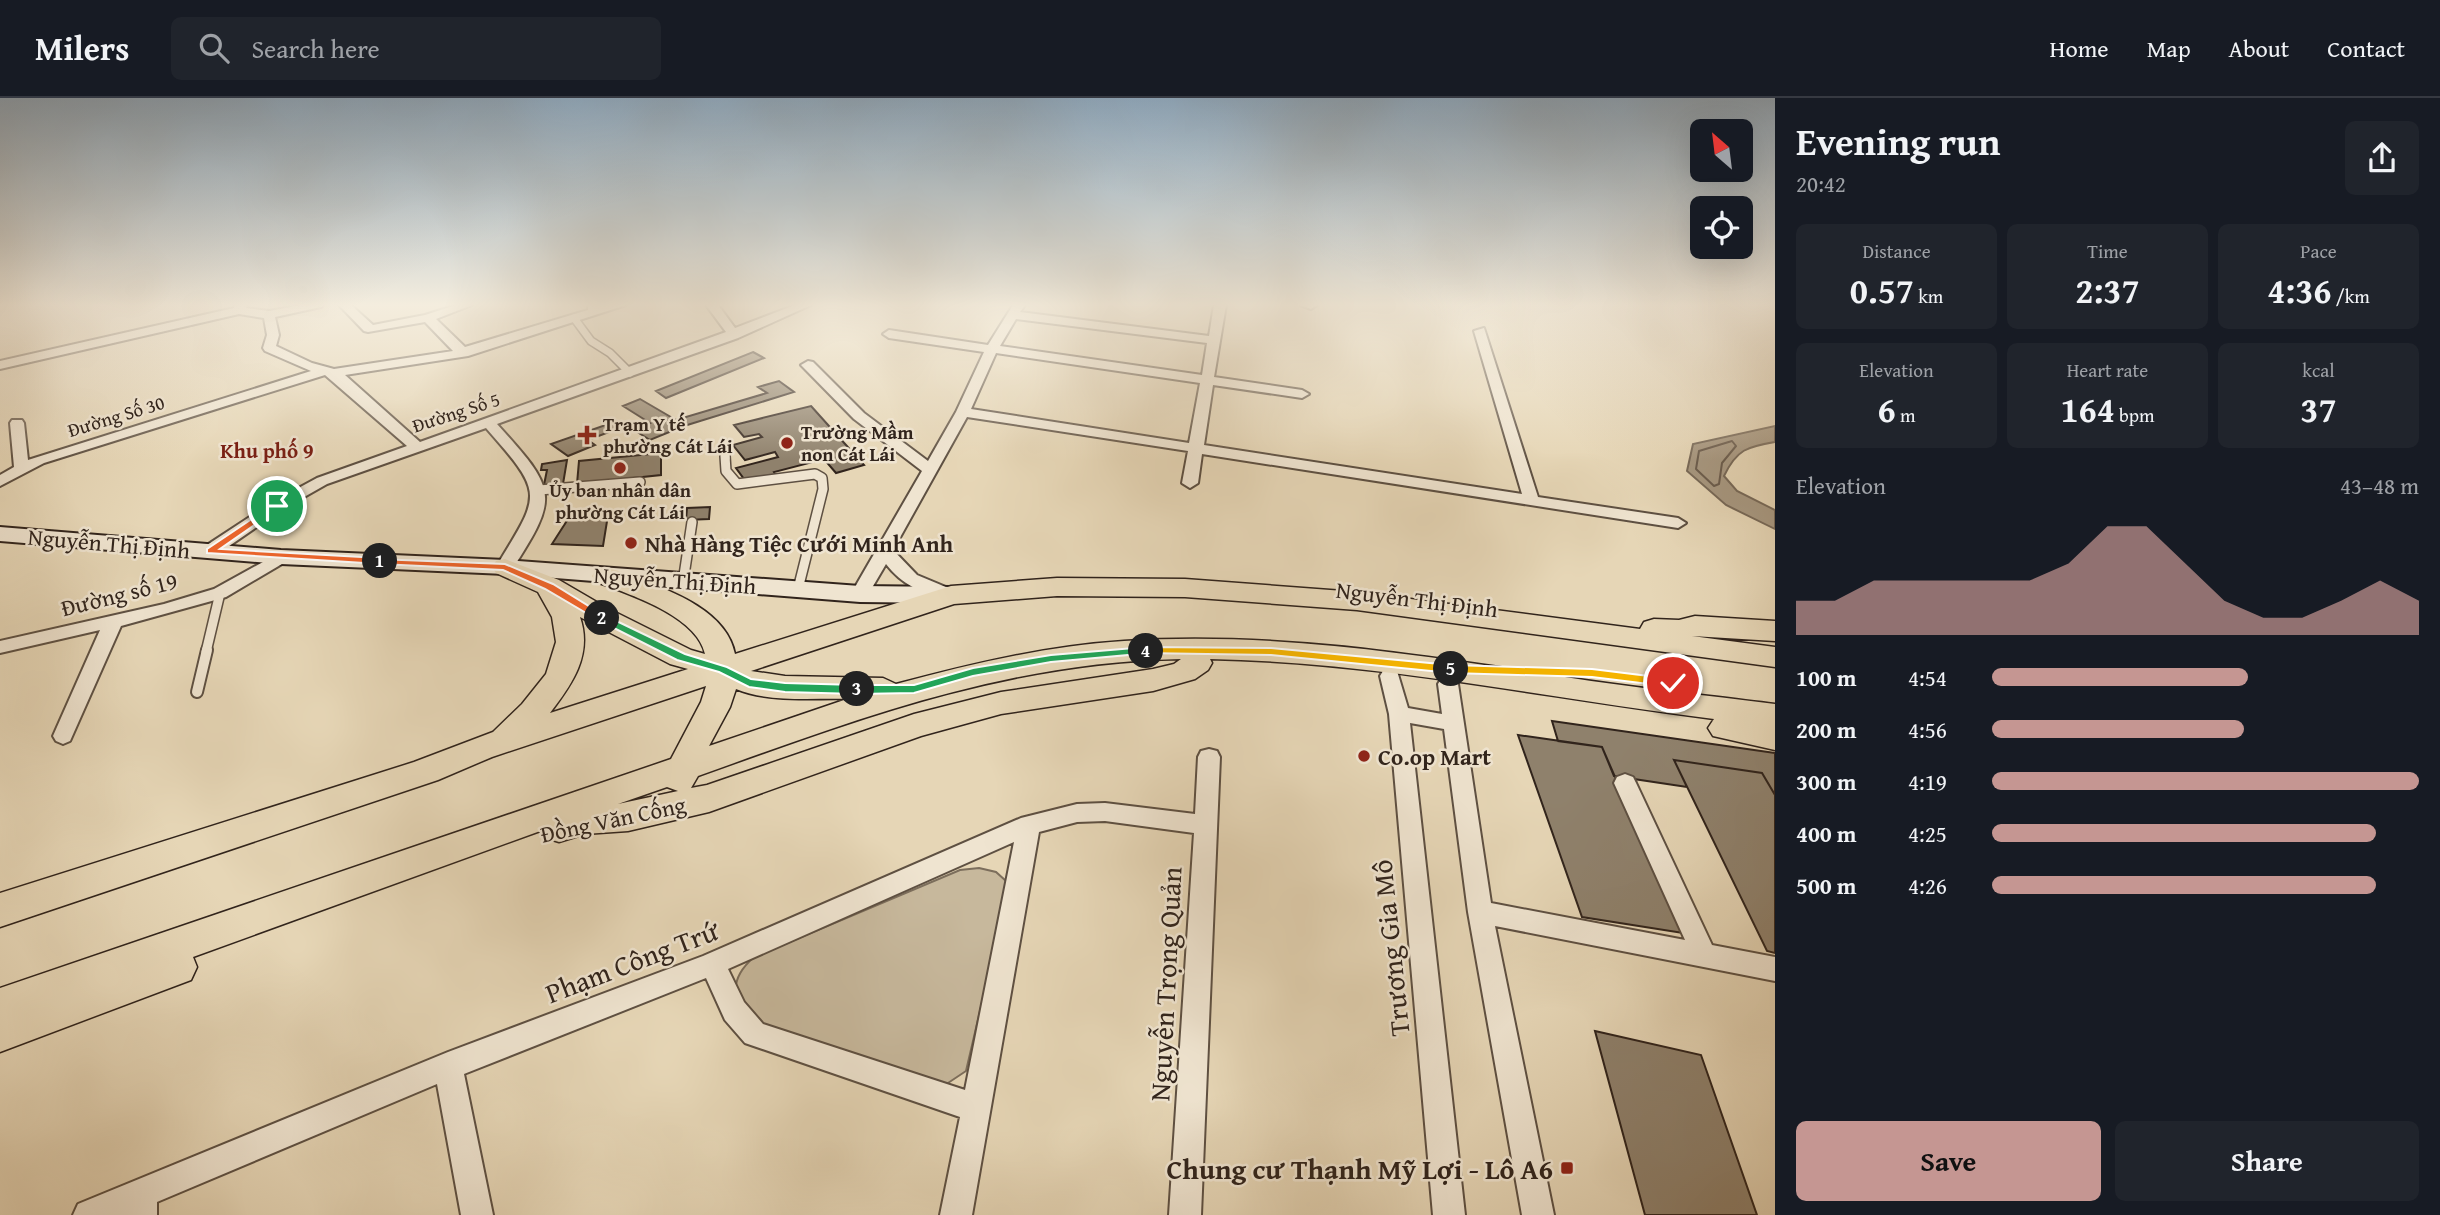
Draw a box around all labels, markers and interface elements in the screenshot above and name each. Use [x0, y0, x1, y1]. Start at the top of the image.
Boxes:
search box [171, 17, 661, 80]
text: Milers [35, 24, 129, 72]
icon: search [195, 29, 233, 67]
text: Search here [251, 29, 380, 68]
text: Home [2050, 31, 2109, 66]
text: Map [2147, 31, 2191, 66]
text: About [2229, 31, 2289, 66]
text: Contact [2327, 31, 2405, 66]
text: Evening run [1796, 113, 2000, 169]
north arrow [1690, 119, 1754, 182]
map controls [1690, 119, 1753, 259]
button: share [2345, 121, 2419, 195]
text: 20:42 [1796, 167, 1846, 200]
button: locate [1690, 196, 1753, 259]
text: Distance [1862, 237, 1931, 265]
text: Time [2087, 237, 2128, 265]
text: Pace [2300, 237, 2337, 265]
text: 0.57 [1850, 265, 1914, 316]
text: 2:37 [2075, 265, 2140, 316]
text: 4:36 [2267, 265, 2331, 316]
text: km [1914, 282, 1943, 310]
text: /km [2331, 282, 2370, 310]
text: Elevation [1859, 356, 1934, 384]
text: Heart rate [2067, 356, 2148, 384]
text: kcal [2302, 356, 2335, 384]
text: 6 [1878, 384, 1896, 435]
text: 164 [2060, 384, 2115, 435]
text: 37 [2300, 384, 2337, 435]
street label: Đường Số 5 [409, 385, 503, 439]
street label: Đường Số 30 [64, 388, 168, 444]
text: m [1896, 401, 1915, 429]
text: bpm [2115, 401, 2155, 429]
place label: Trạm Y tế phường Cát Lái [603, 410, 733, 460]
place label: Trường Mầm non Cát Lái [801, 418, 914, 468]
marker: Trạm Y tế phường Cát Lái [577, 425, 597, 445]
district label: Khu phố 9 [220, 435, 314, 466]
marker: Trường Mầm non Cát Lái [779, 435, 795, 451]
marker: Ủy ban nhân dân phường Cát Lái [612, 460, 628, 476]
text: Elevation [1796, 469, 1886, 502]
text: 43–48 m [2340, 469, 2419, 502]
pin [247, 476, 307, 536]
place label: Ủy ban nhân dân phường Cát Lái [549, 476, 692, 526]
icon: arrive [258, 487, 296, 525]
street label: Nguyễn Thị Định [26, 519, 192, 567]
place label: Nhà Hàng Tiệc Cưới Minh Anh [645, 527, 954, 560]
marker: Nhà Hàng Tiệc Cưới Minh Anh [623, 535, 639, 551]
pin: 1 [362, 544, 398, 578]
text: 1 [375, 546, 384, 574]
street label: Nguyễn Thị Định [593, 558, 757, 602]
street label: Đường số 19 [57, 564, 181, 624]
street label: Nguyễn Thị Định [1334, 573, 1500, 625]
pin: 2 [584, 601, 620, 636]
text: 2 [597, 603, 606, 631]
pin: 4 [1128, 634, 1164, 668]
text: 4 [1141, 636, 1150, 664]
pin: 5 [1434, 652, 1468, 686]
pin [1643, 653, 1703, 713]
text: 5 [1446, 654, 1455, 682]
text: 100 m [1796, 661, 1857, 694]
text: 4:54 [1908, 661, 1947, 694]
icon: check [1654, 664, 1692, 702]
pin: 3 [840, 672, 874, 706]
text: 3 [852, 674, 861, 702]
text: 200 m [1796, 713, 1857, 746]
text: 4:56 [1908, 713, 1947, 746]
place label: Co.op Mart [1378, 740, 1491, 773]
marker: Co.op Mart [1356, 748, 1372, 764]
text: 300 m [1796, 765, 1857, 798]
text: 4:19 [1908, 765, 1947, 798]
street label: Đồng Văn Cống [537, 787, 689, 850]
text: 400 m [1796, 817, 1857, 850]
text: 4:25 [1908, 817, 1947, 850]
street label: Trương Gia Mô [1360, 858, 1420, 1038]
street label: Nguyễn Trọng Quản [1138, 865, 1192, 1102]
text: 500 m [1796, 869, 1857, 902]
text: 4:26 [1908, 869, 1947, 902]
street label: Phạm Công Trứ [539, 909, 725, 1013]
button: Save [1796, 1121, 2101, 1201]
button: Share [2115, 1121, 2419, 1201]
place label: Chung cư Thạnh Mỹ Lợi - Lô A6 [1167, 1148, 1553, 1189]
marker: Chung cư Thạnh Mỹ Lợi - Lô A6 [1559, 1160, 1575, 1176]

